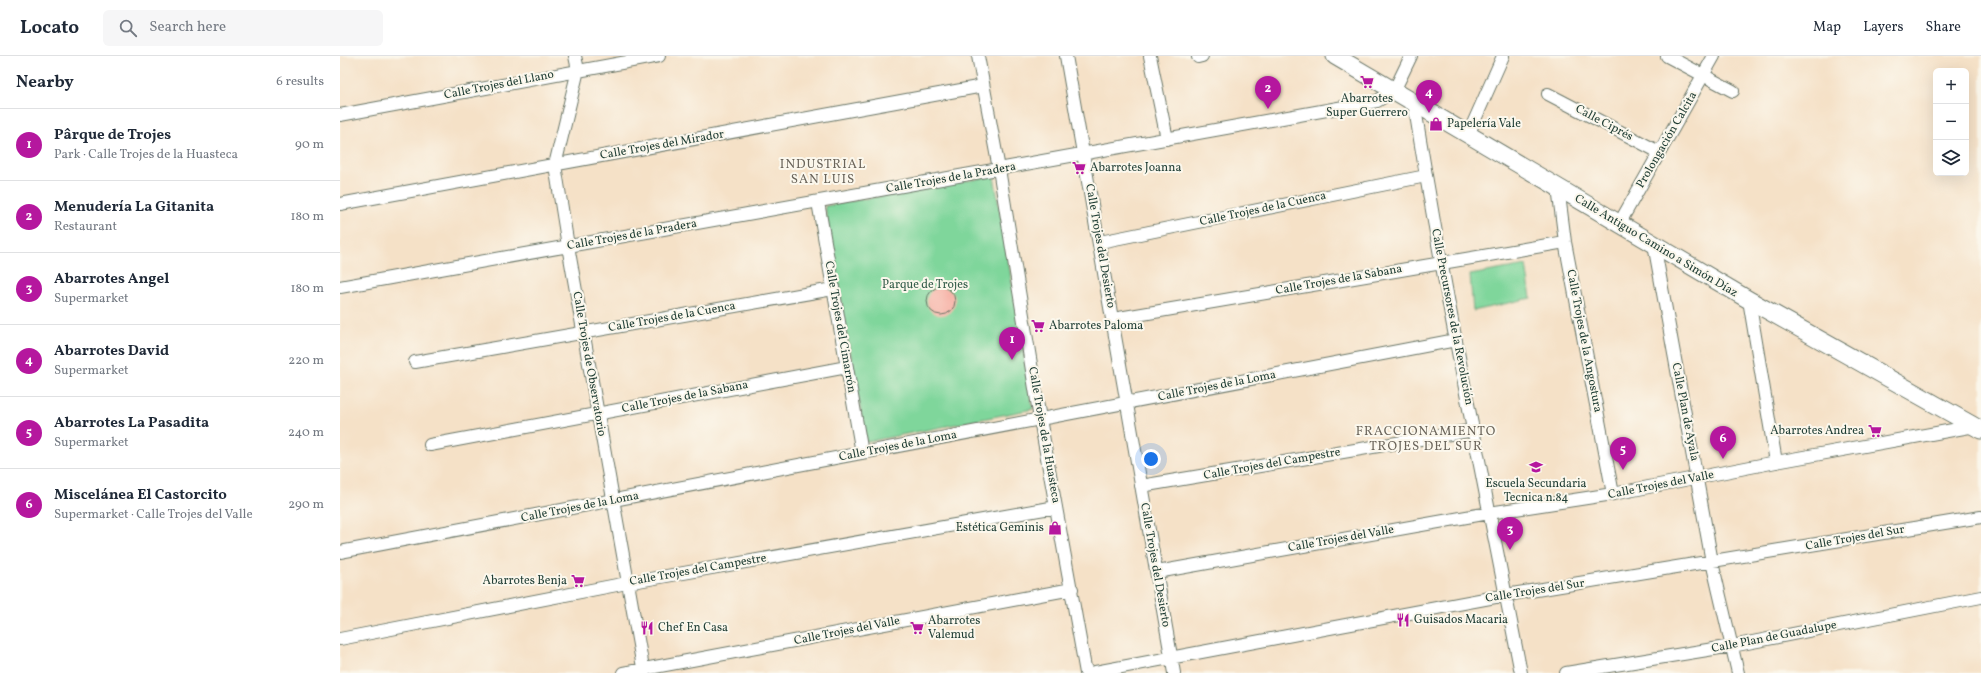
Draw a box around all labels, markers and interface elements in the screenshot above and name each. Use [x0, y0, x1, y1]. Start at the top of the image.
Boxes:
search box [103, 10, 383, 46]
text: Locato [20, 15, 79, 41]
icon: search [117, 17, 139, 39]
text: Search here [149, 17, 226, 38]
text: Map [1813, 18, 1841, 37]
text: Layers [1863, 18, 1903, 37]
text: Share [1925, 18, 1961, 37]
street label: Calle Trojes del Llano [443, 67, 555, 103]
map controls [1933, 68, 1969, 176]
button: + [1933, 68, 1969, 104]
text: Nearby [16, 71, 74, 94]
text: 6 results [276, 73, 324, 91]
supermarket icon: Abarrotes Super Guerrero [1359, 74, 1375, 90]
pin: 2 [1255, 76, 1281, 109]
pin: 4 [1416, 80, 1442, 113]
street label: Prolongación Calcita [1633, 89, 1701, 191]
place label: Abarrotes Super Guerrero [1326, 91, 1408, 121]
street label: Calle Ciprés [1572, 101, 1636, 145]
button: − [1933, 104, 1969, 140]
shop icon: Papelería Vale [1428, 116, 1444, 132]
place label: Papelería Vale [1447, 116, 1521, 132]
text: Pârque de Trojes [54, 125, 171, 146]
street label: Calle Trojes del Mirador [599, 126, 725, 164]
text: 1 [26, 136, 32, 154]
text: 90 m [295, 136, 324, 154]
button: layers [1933, 140, 1969, 176]
text: Park · Calle Trojes de la Huasteca [54, 146, 238, 164]
district label: INDUSTRIAL SAN LUIS [780, 156, 866, 189]
street label: Calle Trojes de la Pradera [885, 159, 1017, 197]
supermarket icon: Abarrotes Joanna [1071, 160, 1087, 176]
place label: Abarrotes Joanna [1090, 160, 1181, 176]
street label: Calle Trojes del Desierto [1081, 183, 1119, 309]
street label: Calle Trojes de la Cuenca [1198, 188, 1328, 230]
street label: Calle Antiguo Camino a Simón Díaz [1571, 191, 1741, 301]
text: Menudería La Gitanita [54, 197, 214, 218]
text: 2 [26, 208, 32, 226]
text: 180 m [290, 208, 324, 226]
street label: Calle Trojes de la Pradera [566, 216, 698, 254]
text: Restaurant [54, 218, 117, 236]
street label: Calle Precursores de la Revolución [1427, 227, 1477, 407]
street label: Calle Trojes del Cimarrón [821, 260, 859, 394]
street label: Calle Trojes de la Sabana [1274, 261, 1404, 299]
street label: Calle Trojes de la Angostura [1562, 268, 1606, 414]
text: Abarrotes Angel [54, 269, 169, 290]
park label: Parque de Trojes [882, 277, 968, 293]
text: 3 [26, 280, 32, 298]
text: 180 m [290, 280, 324, 298]
text: Supermarket [54, 290, 129, 308]
street label: Calle Trojes de Observatorio [568, 290, 610, 438]
street label: Calle Trojes de la Cuenca [607, 298, 737, 336]
supermarket icon: Abarrotes Paloma [1030, 318, 1046, 334]
place label: Abarrotes Paloma [1049, 318, 1143, 334]
pin: 1 [999, 327, 1025, 360]
text: Abarrotes David [54, 341, 169, 362]
text: 4 [25, 352, 33, 370]
text: 220 m [288, 352, 324, 370]
street label: Calle Plan de Ayala [1668, 361, 1702, 463]
text: Supermarket [54, 362, 129, 380]
street label: Calle Trojes de la Huasteca [1024, 366, 1064, 504]
street label: Calle Trojes de la Loma [1157, 367, 1277, 405]
street label: Calle Trojes de la Sabana [620, 377, 750, 417]
text: Abarrotes La Pasadita [54, 413, 209, 434]
district label: FRACCIONAMIENTO TROJES DEL SUR [1356, 423, 1496, 456]
place label: Abarrotes Andrea [1770, 423, 1864, 439]
supermarket icon: Abarrotes Andrea [1867, 423, 1883, 439]
text: 5 [26, 424, 32, 442]
text: 240 m [288, 424, 324, 442]
pin: 6 [1710, 426, 1736, 459]
street label: Calle Trojes de la Loma [838, 427, 958, 465]
text: Supermarket [54, 434, 129, 452]
pin: 5 [1610, 437, 1636, 470]
street label: Calle Trojes del Campestre [1202, 444, 1342, 484]
your location [1141, 449, 1161, 469]
school or university icon: Escuela Secundaria Tecnica n.84 [1528, 459, 1544, 475]
street label: Calle Trojes del Valle [1607, 467, 1716, 503]
place label: Escuela Secundaria Tecnica n.84 [1485, 476, 1587, 506]
text: Miscelánea El Castorcito [54, 485, 227, 506]
street label: Calle Trojes de la Loma [520, 488, 640, 526]
text: 6 [25, 496, 33, 514]
text: 290 m [288, 496, 324, 514]
street label: Calle Trojes del Desierto [1136, 502, 1174, 628]
text: Supermarket · Calle Trojes del Valle [54, 506, 253, 524]
pin: 3 [1497, 517, 1523, 550]
place label: Estética Geminis [956, 520, 1044, 536]
shop icon: Estética Geminis [1047, 520, 1063, 536]
street label: Calle Trojes del Sur [1804, 521, 1906, 555]
street label: Calle Trojes del Valle [1287, 522, 1396, 556]
street label: Calle Trojes del Campestre [628, 550, 768, 590]
place label: Abarrotes Benja [483, 573, 567, 589]
supermarket icon: Abarrotes Benja [570, 573, 586, 589]
street label: Calle Trojes del Sur [1484, 575, 1586, 607]
restaurant icon: Guisados Macaria [1395, 612, 1411, 628]
place label: Guisados Macaria [1414, 612, 1508, 628]
street label: Calle Trojes del Valle [793, 613, 902, 649]
place label: Abarrotes Valemud [928, 613, 980, 643]
street label: Calle Plan de Guadalupe [1710, 617, 1838, 657]
restaurant icon: Chef En Casa [639, 620, 655, 636]
place label: Chef En Casa [658, 620, 728, 636]
supermarket icon: Abarrotes Valemud [909, 620, 925, 636]

